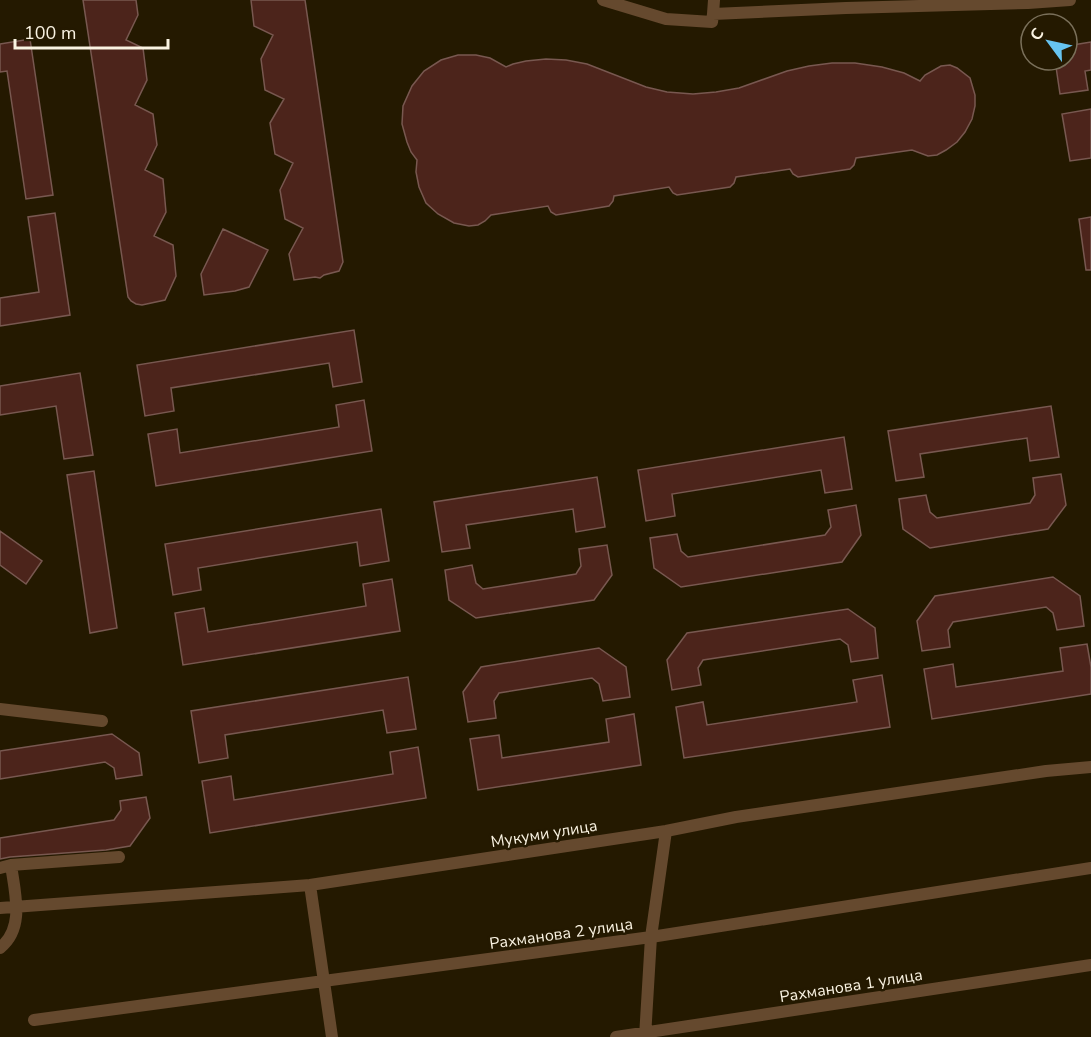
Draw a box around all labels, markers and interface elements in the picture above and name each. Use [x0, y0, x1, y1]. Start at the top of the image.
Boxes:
scale bar [15, 12, 168, 50]
north arrow [1019, 12, 1079, 72]
text: 100 m [24, 21, 76, 45]
text: С [1025, 24, 1050, 45]
street label: Мукуми улица [489, 815, 599, 853]
street label: Рахманова 2 улица [488, 913, 634, 955]
street label: Рахманова 1 улица [778, 964, 924, 1008]

